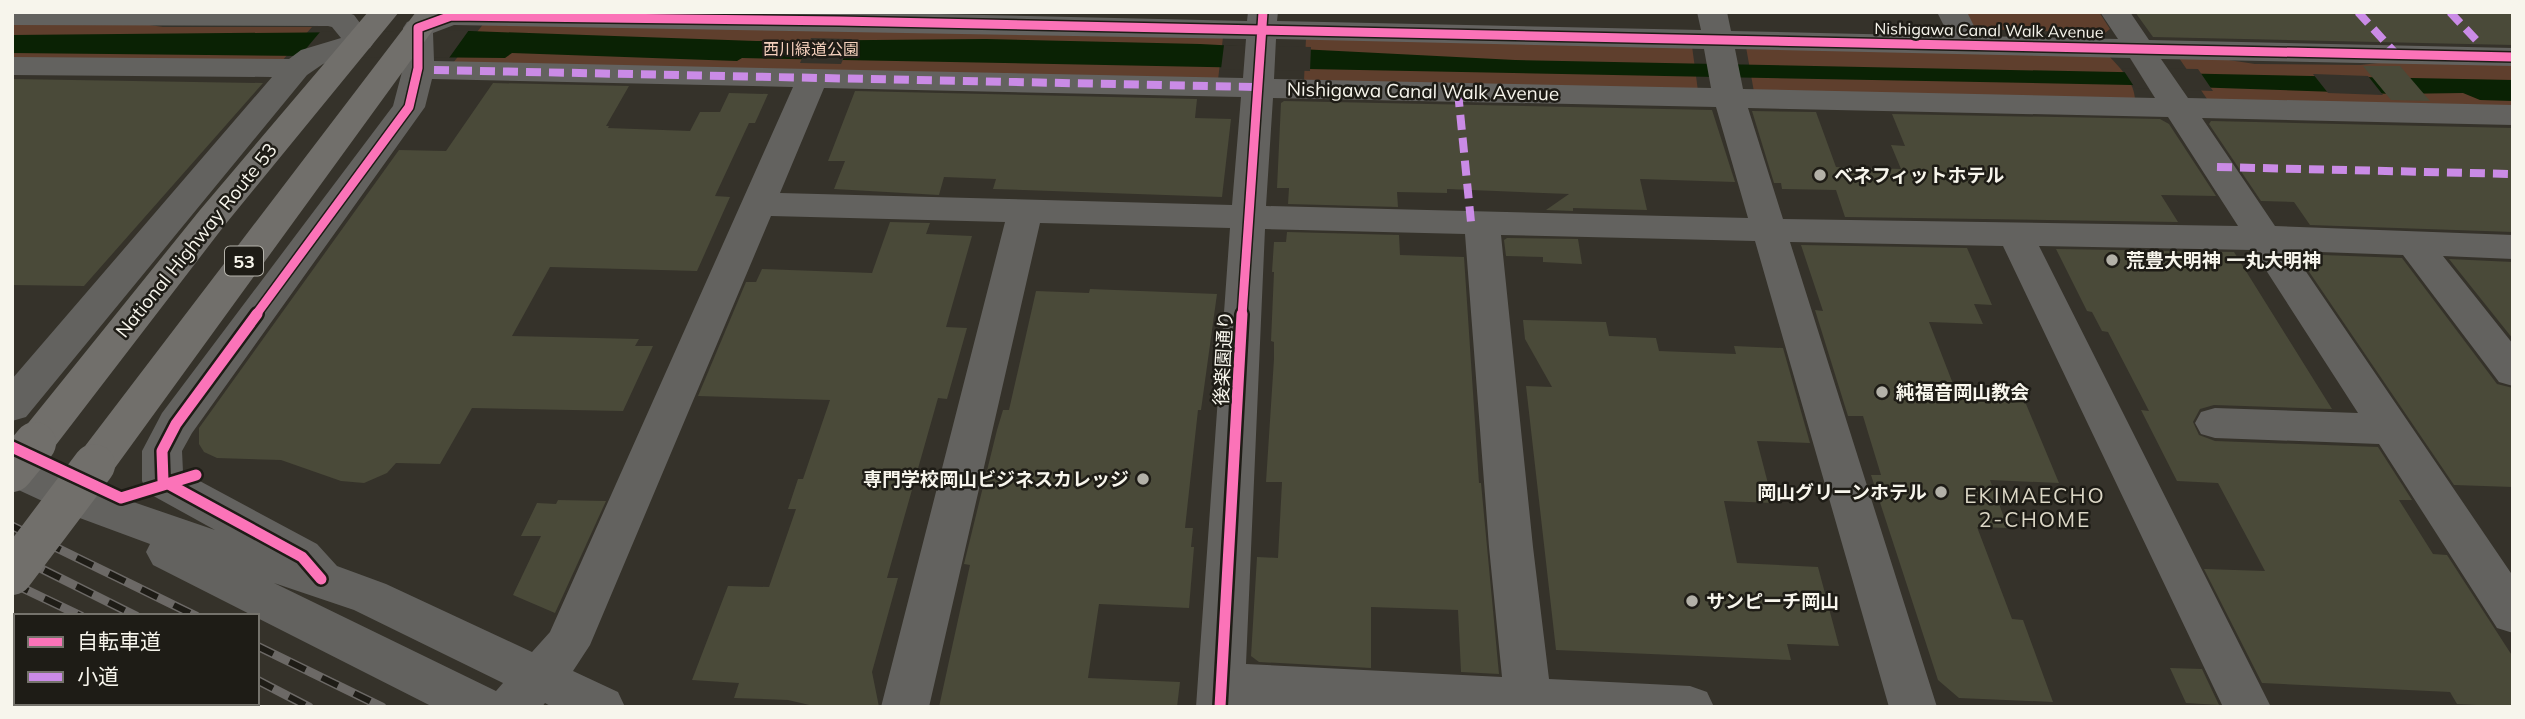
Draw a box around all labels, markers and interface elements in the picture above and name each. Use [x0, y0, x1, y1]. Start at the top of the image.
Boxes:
street label: Nishigawa Canal Walk Avenue [1874, 18, 2104, 42]
park label: 西川緑道公園 [763, 39, 859, 59]
street label: Nishigawa Canal Walk Avenue [1287, 77, 1559, 105]
street label: National Highway Route 53 [111, 138, 281, 342]
place label: ベネフィットホテル [1834, 163, 2005, 187]
marker: ベネフィットホテル [1812, 167, 1828, 183]
road number: 53 [225, 246, 263, 276]
place label: 荒豊大明神 一丸大明神 [2126, 248, 2321, 272]
marker: 荒豊大明神 一丸大明神 [2104, 252, 2120, 268]
street label: 後楽園通り [1209, 310, 1237, 406]
place label: 純福音岡山教会 [1896, 380, 2029, 404]
marker: 純福音岡山教会 [1874, 384, 1890, 400]
place label: 専門学校岡山ビジネスカレッジ [863, 467, 1129, 491]
marker: 専門学校岡山ビジネスカレッジ [1135, 471, 1151, 487]
place label: 岡山グリーンホテル [1757, 480, 1927, 504]
district label: EKIMAECHO 2-CHOME [1964, 482, 2106, 532]
marker: 岡山グリーンホテル [1933, 484, 1949, 500]
place label: サンピーチ岡山 [1706, 589, 1839, 613]
marker: サンピーチ岡山 [1684, 593, 1700, 609]
legend [14, 614, 259, 705]
text: 自転車道 [77, 628, 161, 654]
text: 小道 [77, 663, 119, 689]

